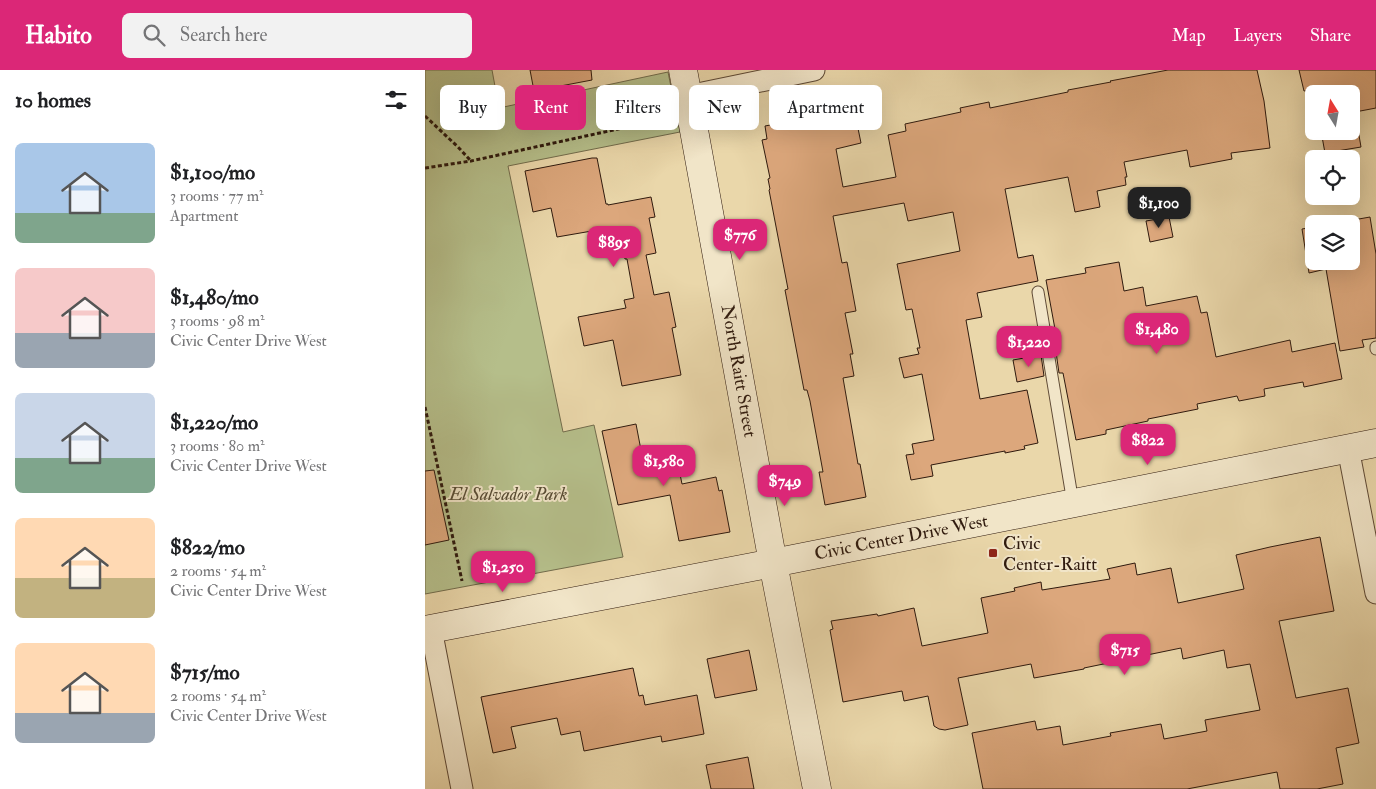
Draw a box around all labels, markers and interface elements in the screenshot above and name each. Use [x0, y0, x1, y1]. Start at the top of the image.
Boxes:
search box [122, 13, 472, 58]
text: Habito [25, 20, 92, 51]
icon: search [140, 21, 168, 49]
text: Search here [180, 23, 268, 47]
text: Map [1172, 24, 1206, 47]
text: Layers [1234, 24, 1282, 47]
text: Share [1310, 24, 1351, 47]
chip: Buy [440, 85, 505, 130]
chip: Rent [515, 85, 586, 130]
chip: Filters [596, 85, 679, 130]
chip: New [689, 85, 759, 130]
chip: Apartment [769, 85, 882, 130]
north arrow [1305, 85, 1360, 140]
map controls [1305, 85, 1360, 270]
icon: filters [382, 86, 410, 114]
text: 10 homes [15, 87, 91, 114]
button: locate [1305, 150, 1360, 205]
text: $1,100/mo [170, 159, 255, 186]
icon: home [55, 163, 115, 223]
text: 3 rooms · 77 m² [170, 186, 264, 206]
pin: $1,100 [1118, 186, 1200, 229]
text: $1,100 [1139, 193, 1179, 213]
text: Apartment [170, 206, 238, 226]
button: layers [1305, 215, 1360, 270]
pin: $776 [710, 218, 770, 261]
text: $776 [724, 225, 756, 245]
pin: $895 [584, 226, 644, 268]
text: $895 [598, 232, 630, 252]
text: $1,480/mo [170, 284, 259, 311]
icon: home [55, 288, 115, 348]
street label: North Raitt Street [716, 303, 761, 439]
text: 3 rooms · 98 m² [170, 311, 265, 331]
pin: $1,480 [1116, 312, 1198, 355]
text: $1,480 [1135, 319, 1179, 339]
pin: $1,220 [988, 326, 1070, 368]
text: Civic Center Drive West [170, 331, 327, 351]
text: $1,220 [1008, 332, 1051, 352]
text: $1,220/mo [170, 409, 258, 436]
icon: home [55, 413, 115, 473]
pin: $822 [1118, 424, 1178, 466]
text: $822 [1132, 430, 1164, 450]
text: 3 rooms · 80 m² [170, 436, 265, 456]
pin: $1,580 [623, 444, 705, 487]
text: $1,580 [643, 451, 685, 471]
text: Civic Center Drive West [170, 456, 327, 476]
pin: $749 [755, 464, 815, 507]
text: $749 [769, 471, 801, 491]
park label: El Salvador Park [448, 483, 567, 506]
street label: Civic Center Drive West [812, 509, 990, 566]
place label: Civic Center-Raitt [1003, 532, 1097, 576]
text: $822/mo [170, 534, 245, 561]
icon: home [55, 538, 115, 598]
marker: Civic Center-Raitt [987, 547, 999, 559]
pin: $1,250 [462, 550, 544, 593]
text: $1,250 [482, 557, 524, 577]
text: 2 rooms · 54 m² [170, 561, 266, 581]
text: Civic Center Drive West [170, 581, 327, 601]
pin: $715 [1095, 634, 1155, 676]
text: $715 [1110, 640, 1140, 660]
text: $715/mo [170, 659, 240, 686]
icon: home [55, 663, 115, 723]
text: 2 rooms · 54 m² [170, 686, 266, 706]
text: Civic Center Drive West [170, 706, 327, 726]

